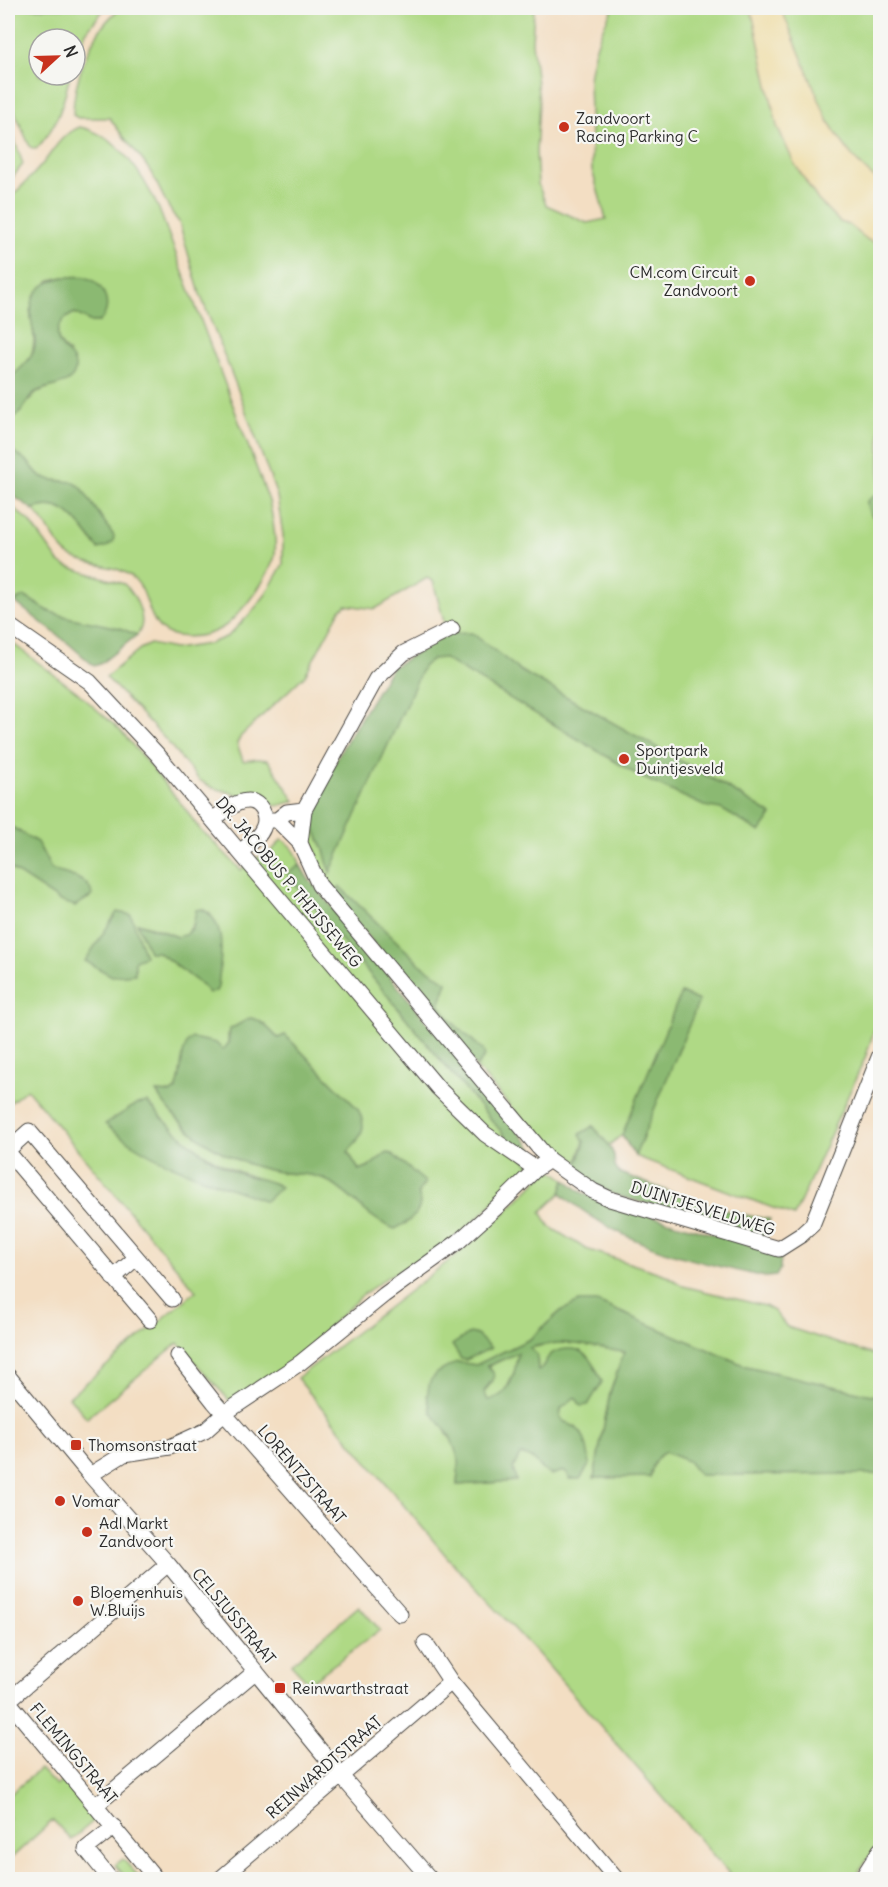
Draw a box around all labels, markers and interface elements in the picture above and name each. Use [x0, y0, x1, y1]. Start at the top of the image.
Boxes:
north arrow [27, 27, 87, 87]
text: N [60, 43, 82, 60]
place label: Zandvoort Racing Parking C [576, 108, 698, 146]
marker: Zandvoort Racing Parking C [557, 120, 571, 134]
place label: CM.com Circuit Zandvoort [629, 262, 739, 300]
marker: CM.com Circuit Zandvoort [743, 274, 757, 288]
place label: Sportpark Duintjesveld [636, 740, 724, 778]
marker: Sportpark Duintjesveld [617, 752, 631, 766]
street label: DR. JACOBUS P. THIJSSEWEG [212, 793, 366, 971]
street label: DUINTJESVELDWEG [629, 1177, 777, 1239]
street label: LORENTZSTRAAT [254, 1421, 350, 1527]
place label: Thomsonstraat [88, 1435, 197, 1455]
marker: Thomsonstraat [69, 1438, 83, 1452]
place label: Vomar [72, 1491, 121, 1511]
marker: Vomar [53, 1494, 67, 1508]
place label: Adl Markt Zandvoort [99, 1513, 174, 1551]
marker: Adl Markt Zandvoort [80, 1525, 94, 1539]
street label: CELSIUSSTRAAT [188, 1564, 280, 1668]
place label: Bloemenhuis W.Bluijs [90, 1582, 183, 1620]
marker: Bloemenhuis W.Bluijs [71, 1594, 85, 1608]
place label: Reinwarthstraat [292, 1678, 409, 1698]
marker: Reinwarthstraat [273, 1681, 287, 1695]
street label: FLEMINGSTRAAT [26, 1699, 122, 1807]
street label: REINWARDTSTRAAT [262, 1711, 386, 1823]

